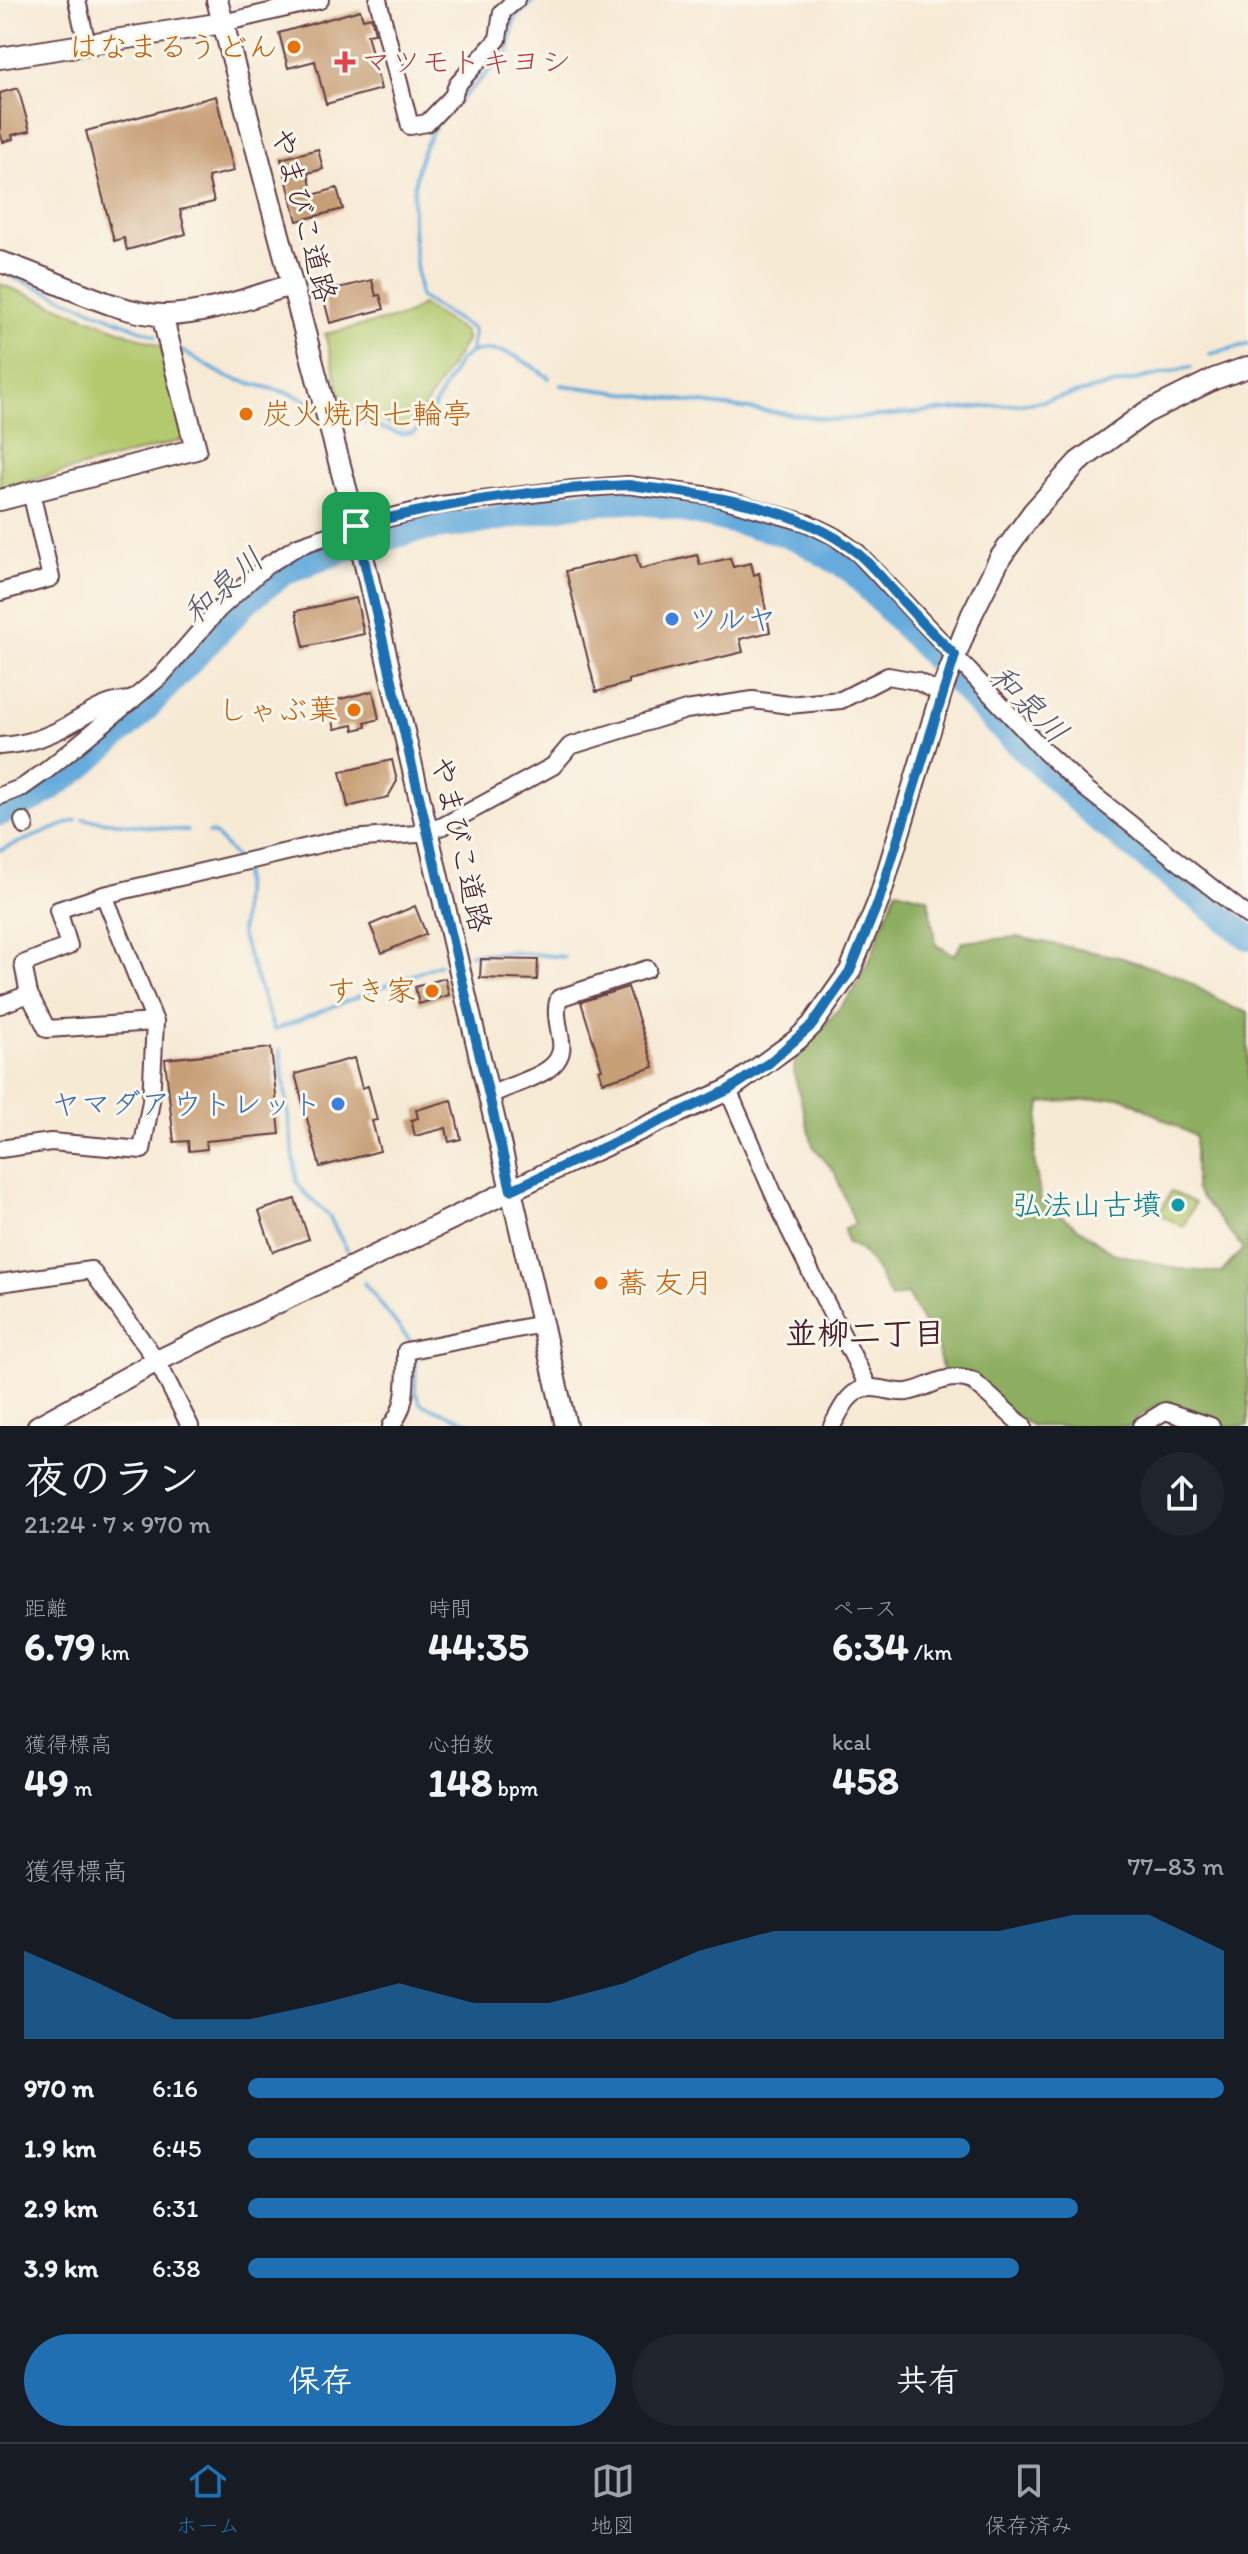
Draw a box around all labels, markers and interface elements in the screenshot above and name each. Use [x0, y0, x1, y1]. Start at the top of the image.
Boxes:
place label: はなまるうどん [69, 28, 278, 65]
marker: はなまるうどん [285, 38, 303, 56]
place label: マツモトキヨシ [361, 43, 571, 80]
marker: マツモトキヨシ [336, 53, 354, 71]
street label: やまびこ道路 [263, 123, 346, 307]
place label: 炭火焼肉七輪亭 [262, 395, 472, 432]
marker: 炭火焼肉七輪亭 [237, 405, 255, 423]
pin [322, 492, 390, 560]
icon: arrive [334, 504, 378, 548]
water label: 和泉川 [175, 540, 271, 632]
place label: ツルヤ [688, 600, 777, 637]
marker: ツルヤ [663, 610, 681, 628]
water label: 和泉川 [982, 657, 1076, 751]
place label: しゃぶ葉 [218, 691, 338, 728]
marker: しゃぶ葉 [345, 701, 363, 719]
street label: やまびこ道路 [423, 752, 500, 936]
place label: すき家 [326, 972, 416, 1009]
marker: すき家 [423, 982, 441, 1000]
place label: ヤマダアウトレット [51, 1085, 322, 1122]
marker: ヤマダアウトレット [329, 1095, 347, 1113]
place label: 弘法山古墳 [1012, 1186, 1162, 1223]
marker: 弘法山古墳 [1169, 1196, 1187, 1214]
place label: 蕎 友月 [617, 1264, 714, 1301]
marker: 蕎 友月 [592, 1274, 610, 1292]
district label: 並柳二丁目 [785, 1314, 945, 1352]
text: 夜のラン [24, 1451, 200, 1504]
button: share [1140, 1452, 1224, 1536]
text: 21:24 · 7 × 970 m [24, 1508, 211, 1540]
text: 距離 [24, 1595, 68, 1622]
text: 時間 [428, 1595, 472, 1622]
text: ペース [832, 1595, 897, 1622]
text: 6.79 [24, 1622, 96, 1670]
text: 44:35 [428, 1622, 529, 1670]
text: 6:34 [832, 1622, 909, 1670]
text: km [96, 1639, 130, 1666]
text: /km [909, 1639, 952, 1666]
text: kcal [832, 1729, 871, 1756]
text: 獲得標高 [24, 1731, 112, 1758]
text: 心拍数 [428, 1731, 494, 1758]
text: 458 [832, 1756, 899, 1804]
text: 49 [24, 1758, 69, 1806]
text: 148 [428, 1758, 493, 1806]
text: m [69, 1775, 92, 1802]
text: bpm [493, 1775, 538, 1802]
text: 77–83 m [1128, 1850, 1224, 1882]
text: 獲得標高 [24, 1855, 128, 1887]
text: 970 m [24, 2072, 94, 2104]
text: 6:16 [152, 2072, 198, 2104]
text: 1.9 km [24, 2132, 96, 2164]
text: 6:45 [152, 2132, 201, 2164]
text: 2.9 km [24, 2192, 98, 2224]
text: 6:31 [152, 2192, 198, 2224]
text: 3.9 km [24, 2252, 98, 2284]
text: 6:38 [152, 2252, 201, 2284]
button: 保存 [24, 2334, 616, 2426]
button: 共有 [632, 2334, 1224, 2426]
tab: ホーム [175, 2459, 240, 2539]
tab: 地図 [591, 2459, 635, 2539]
tab: 保存済み [985, 2459, 1073, 2539]

